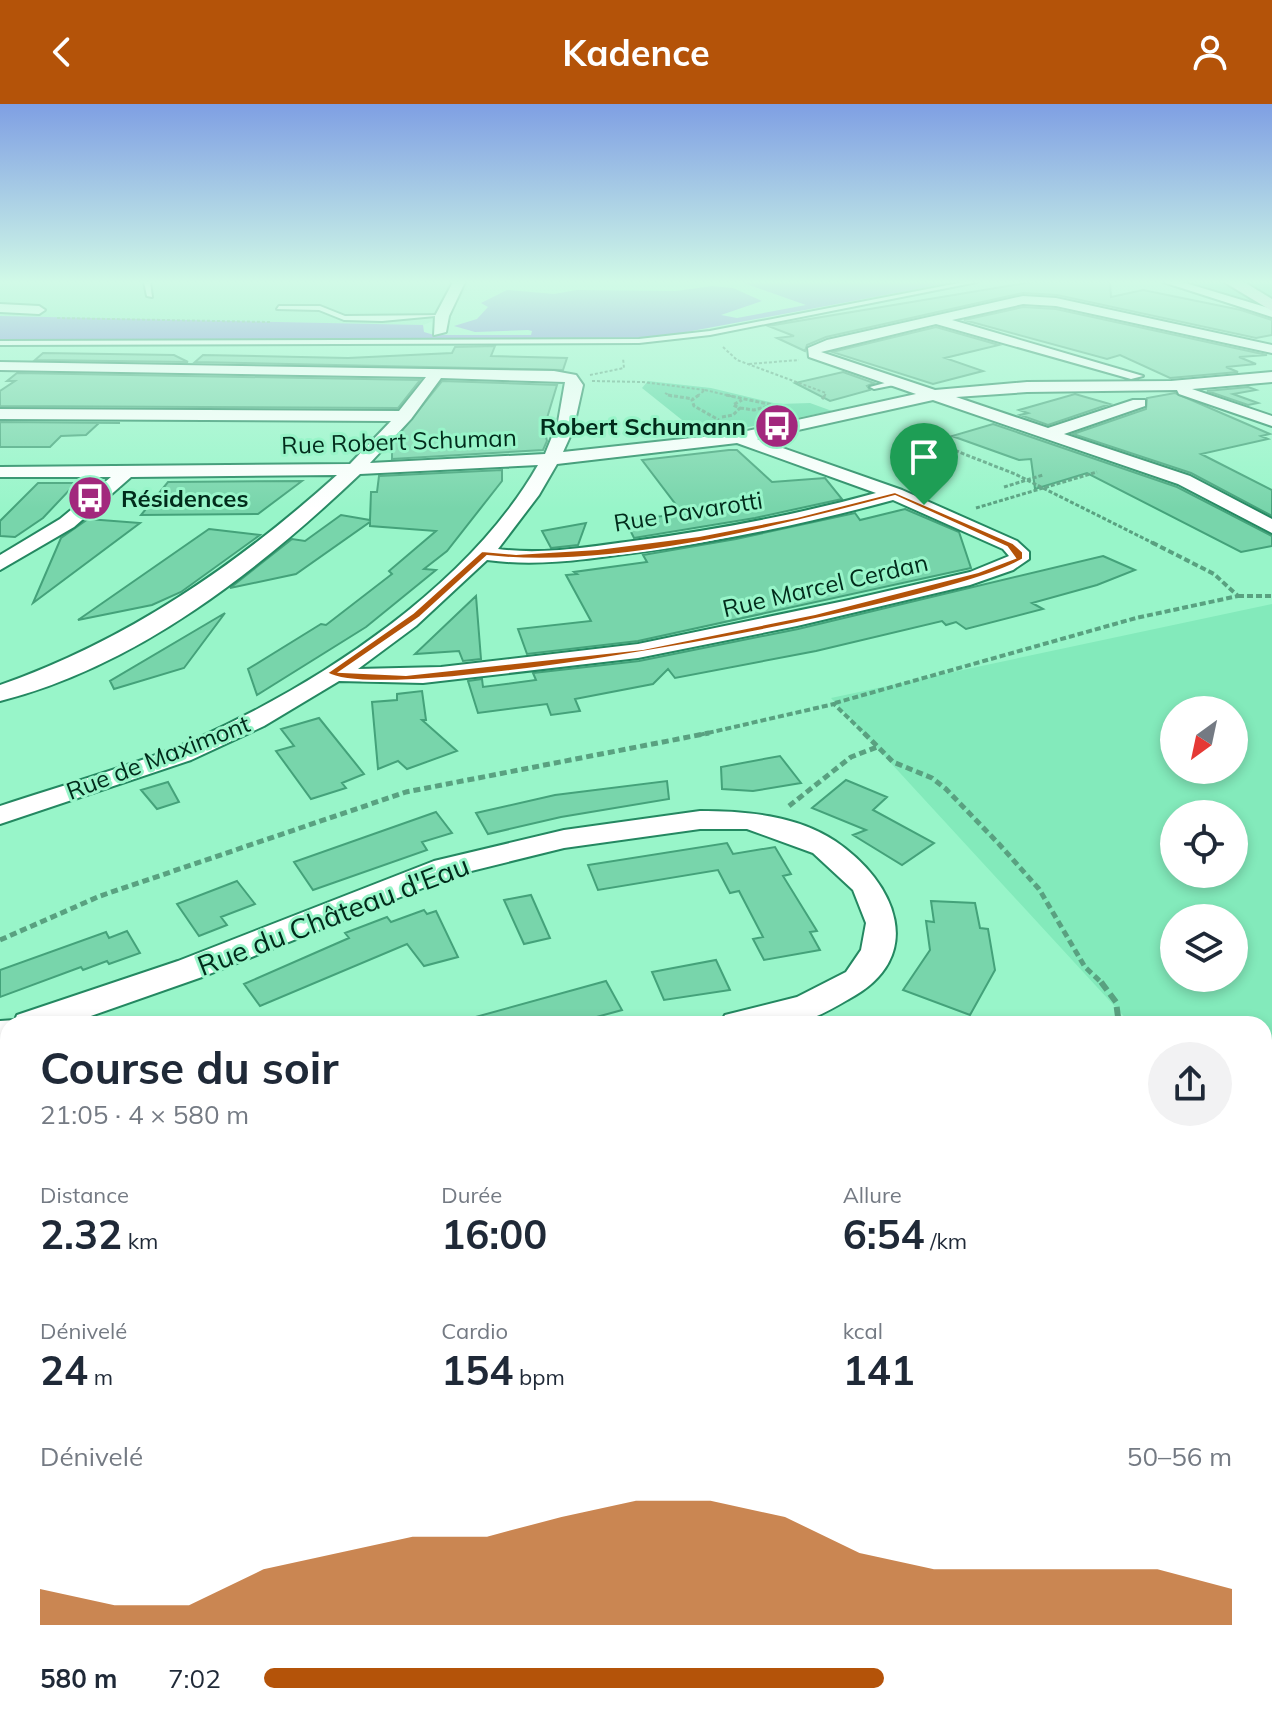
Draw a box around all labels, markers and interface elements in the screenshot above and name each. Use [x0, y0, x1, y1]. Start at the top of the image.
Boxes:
icon: back [40, 30, 84, 74]
text: Kadence [562, 30, 710, 75]
icon: person [1188, 30, 1232, 74]
bus stop icon: Robert Schumann [753, 402, 801, 450]
place label: Robert Schumann [540, 411, 746, 441]
street label: Rue Robert Schuman [281, 422, 517, 460]
pin [890, 423, 958, 505]
icon: arrive [902, 435, 946, 479]
bus stop icon: Résidences [66, 474, 114, 522]
place label: Résidences [121, 483, 249, 513]
street label: Rue Pavarotti [611, 484, 765, 538]
street label: Rue Marcel Cerdan [719, 547, 931, 623]
north arrow [1160, 696, 1248, 784]
map controls [1160, 696, 1248, 992]
street label: Rue de Maximont [62, 708, 254, 806]
button: locate [1160, 800, 1248, 888]
street label: Rue du Château d'Eau [192, 847, 474, 983]
button: layers [1160, 904, 1248, 992]
text: Course du soir [40, 1040, 339, 1095]
button: share [1148, 1042, 1232, 1126]
text: 21:05 · 4 × 580 m [40, 1098, 249, 1131]
text: Distance [40, 1181, 129, 1209]
text: Durée [441, 1181, 502, 1209]
text: Allure [843, 1181, 902, 1209]
text: 2.32 [40, 1209, 122, 1259]
text: 16:00 [441, 1209, 547, 1259]
text: 6:54 [843, 1209, 925, 1259]
text: km [122, 1227, 158, 1255]
text: /km [925, 1227, 967, 1255]
text: Dénivelé [40, 1317, 127, 1345]
text: Cardio [441, 1317, 508, 1345]
text: kcal [843, 1317, 883, 1345]
text: 24 [40, 1345, 88, 1395]
text: 154 [441, 1345, 513, 1395]
text: 141 [843, 1345, 915, 1395]
text: m [88, 1363, 113, 1391]
text: bpm [513, 1363, 565, 1391]
text: Dénivelé [40, 1440, 143, 1473]
text: 50–56 m [1127, 1440, 1232, 1473]
text: 580 m [40, 1662, 117, 1695]
text: 7:02 [168, 1662, 221, 1695]

